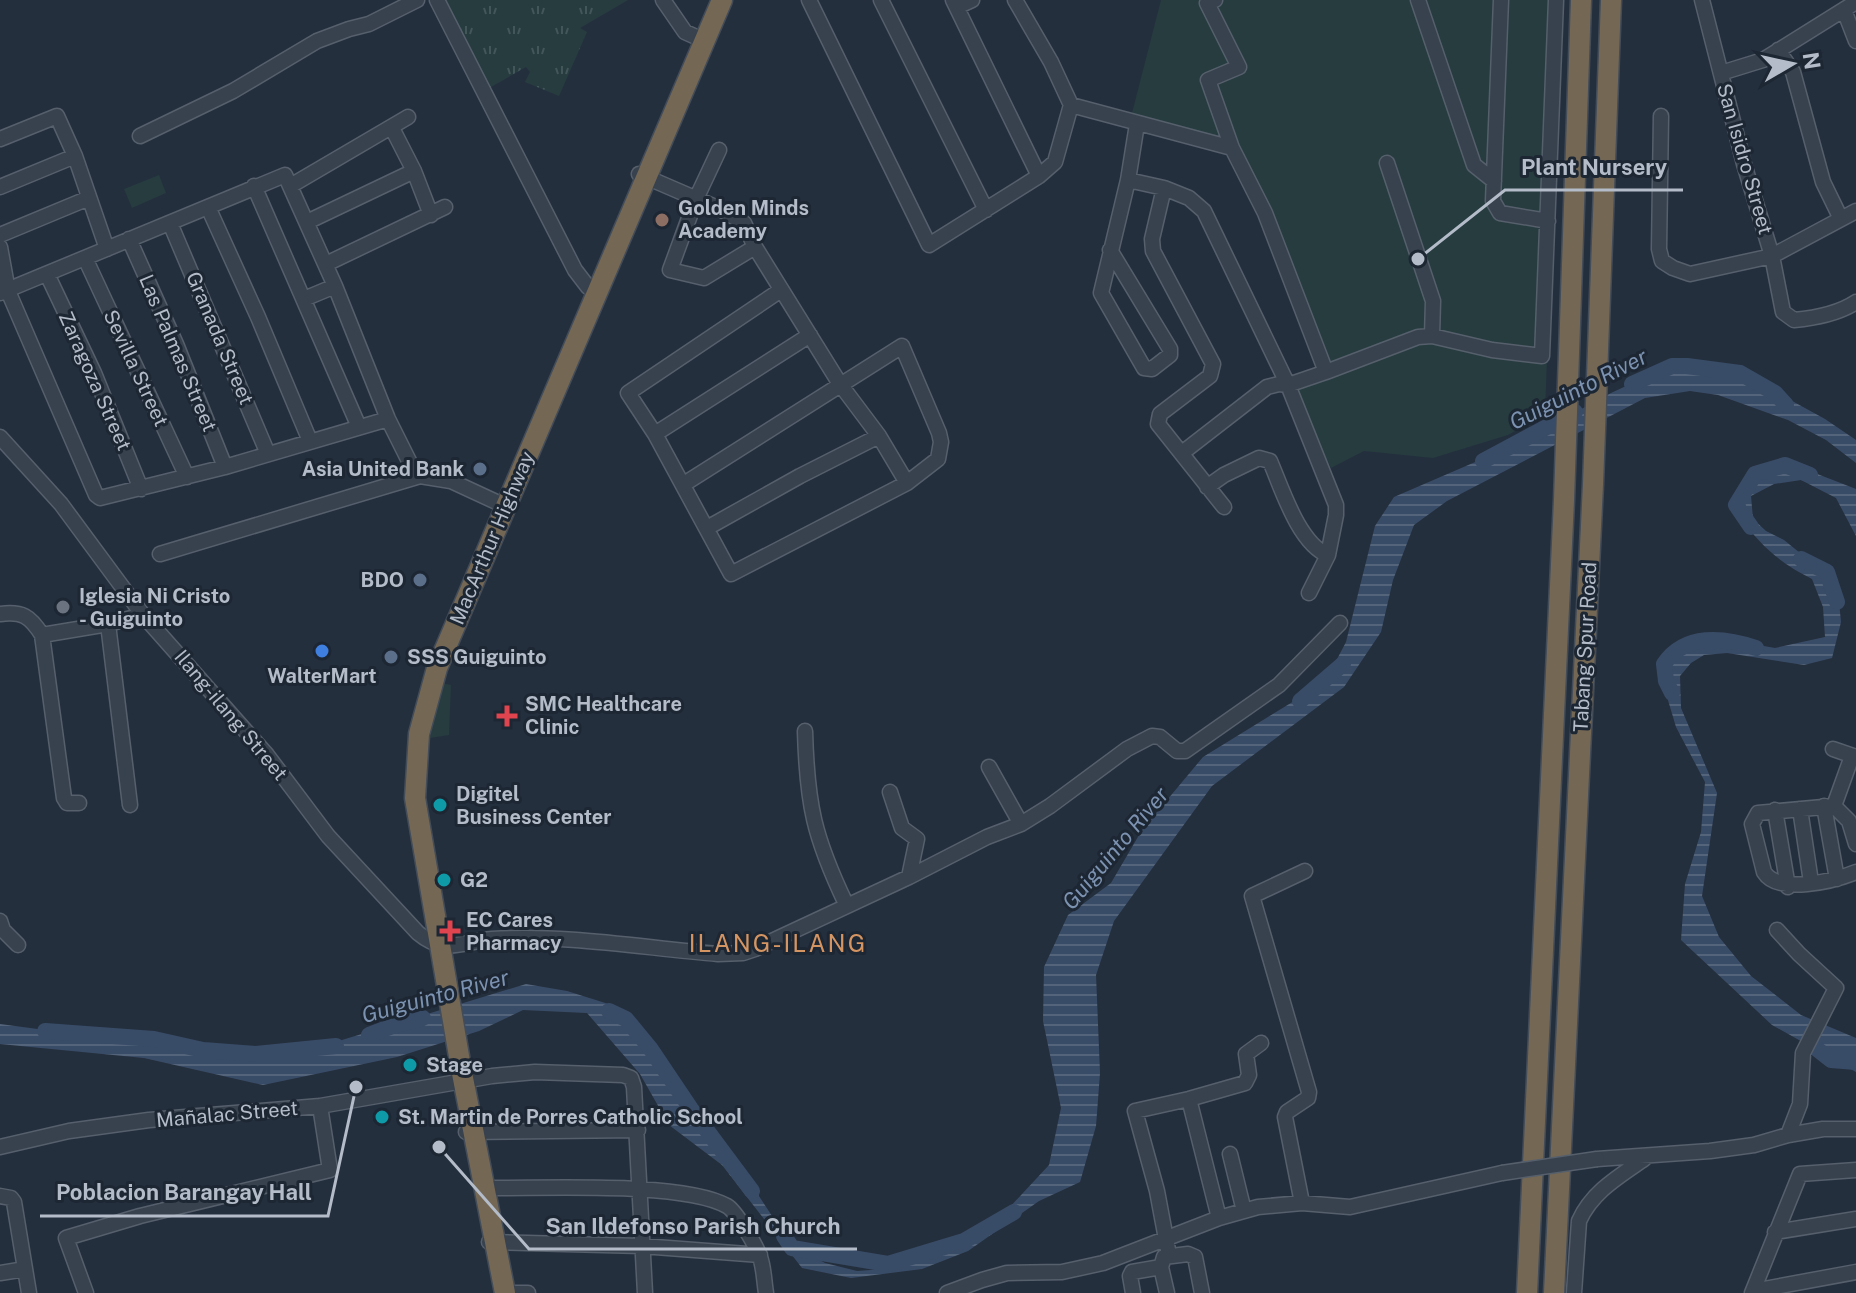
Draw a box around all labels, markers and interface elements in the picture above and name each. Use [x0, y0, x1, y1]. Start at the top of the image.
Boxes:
north arrow [1752, 24, 1832, 104]
text: N [1798, 50, 1826, 71]
street label: San Isidro Street [1712, 81, 1778, 237]
callout: Plant Nursery [1505, 144, 1683, 190]
text: Plant Nursery [1521, 154, 1668, 180]
place label: Golden Minds Academy [678, 196, 809, 243]
marker: Golden Minds Academy [653, 211, 671, 229]
street label: Granada Street [181, 268, 259, 408]
street label: Las Palmas Street [134, 271, 222, 435]
street label: Sevilla Street [99, 306, 173, 430]
street label: Zaragoza Street [54, 308, 136, 454]
water label: Guiguinto River [1505, 343, 1652, 435]
street label: MacArthur Highway [445, 448, 539, 628]
place label: Asia United Bank [302, 457, 464, 481]
marker: Asia United Bank [471, 460, 489, 478]
street label: Tabang Spur Road [1569, 561, 1601, 733]
place label: BDO [360, 568, 404, 592]
marker: BDO [411, 571, 429, 589]
place label: Iglesia Ni Cristo - Guiguinto [79, 584, 230, 631]
marker: Iglesia Ni Cristo - Guiguinto [54, 598, 72, 616]
marker: WalterMart [313, 642, 331, 660]
street label: Ilang-ilang Street [169, 645, 293, 785]
place label: SSS Guiguinto [407, 645, 547, 669]
marker: SSS Guiguinto [382, 648, 400, 666]
place label: WalterMart [267, 664, 377, 688]
place label: SMC Healthcare Clinic [525, 692, 682, 739]
marker: SMC Healthcare Clinic [496, 705, 518, 727]
water label: Guiguinto River [1056, 781, 1174, 914]
place label: Digitel Business Center [456, 782, 611, 829]
marker: Digitel Business Center [431, 796, 449, 814]
place label: G2 [460, 868, 488, 892]
marker: G2 [435, 871, 453, 889]
place label: EC Cares Pharmacy [466, 908, 562, 955]
marker: EC Cares Pharmacy [441, 922, 459, 940]
district label: ILANG-ILANG [689, 929, 867, 957]
water label: Guiguinto River [359, 964, 512, 1028]
place label: Stage [426, 1053, 483, 1077]
marker: Stage [401, 1056, 419, 1074]
street label: Mañalac Street [155, 1096, 299, 1132]
place label: St. Martin de Porres Catholic School [398, 1105, 743, 1129]
marker: St. Martin de Porres Catholic School [373, 1108, 391, 1126]
callout: Poblacion Barangay Hall [40, 1170, 328, 1216]
text: Poblacion Barangay Hall [56, 1179, 312, 1205]
callout: San Ildefonso Parish Church [529, 1203, 857, 1249]
text: San Ildefonso Parish Church [545, 1213, 841, 1239]

